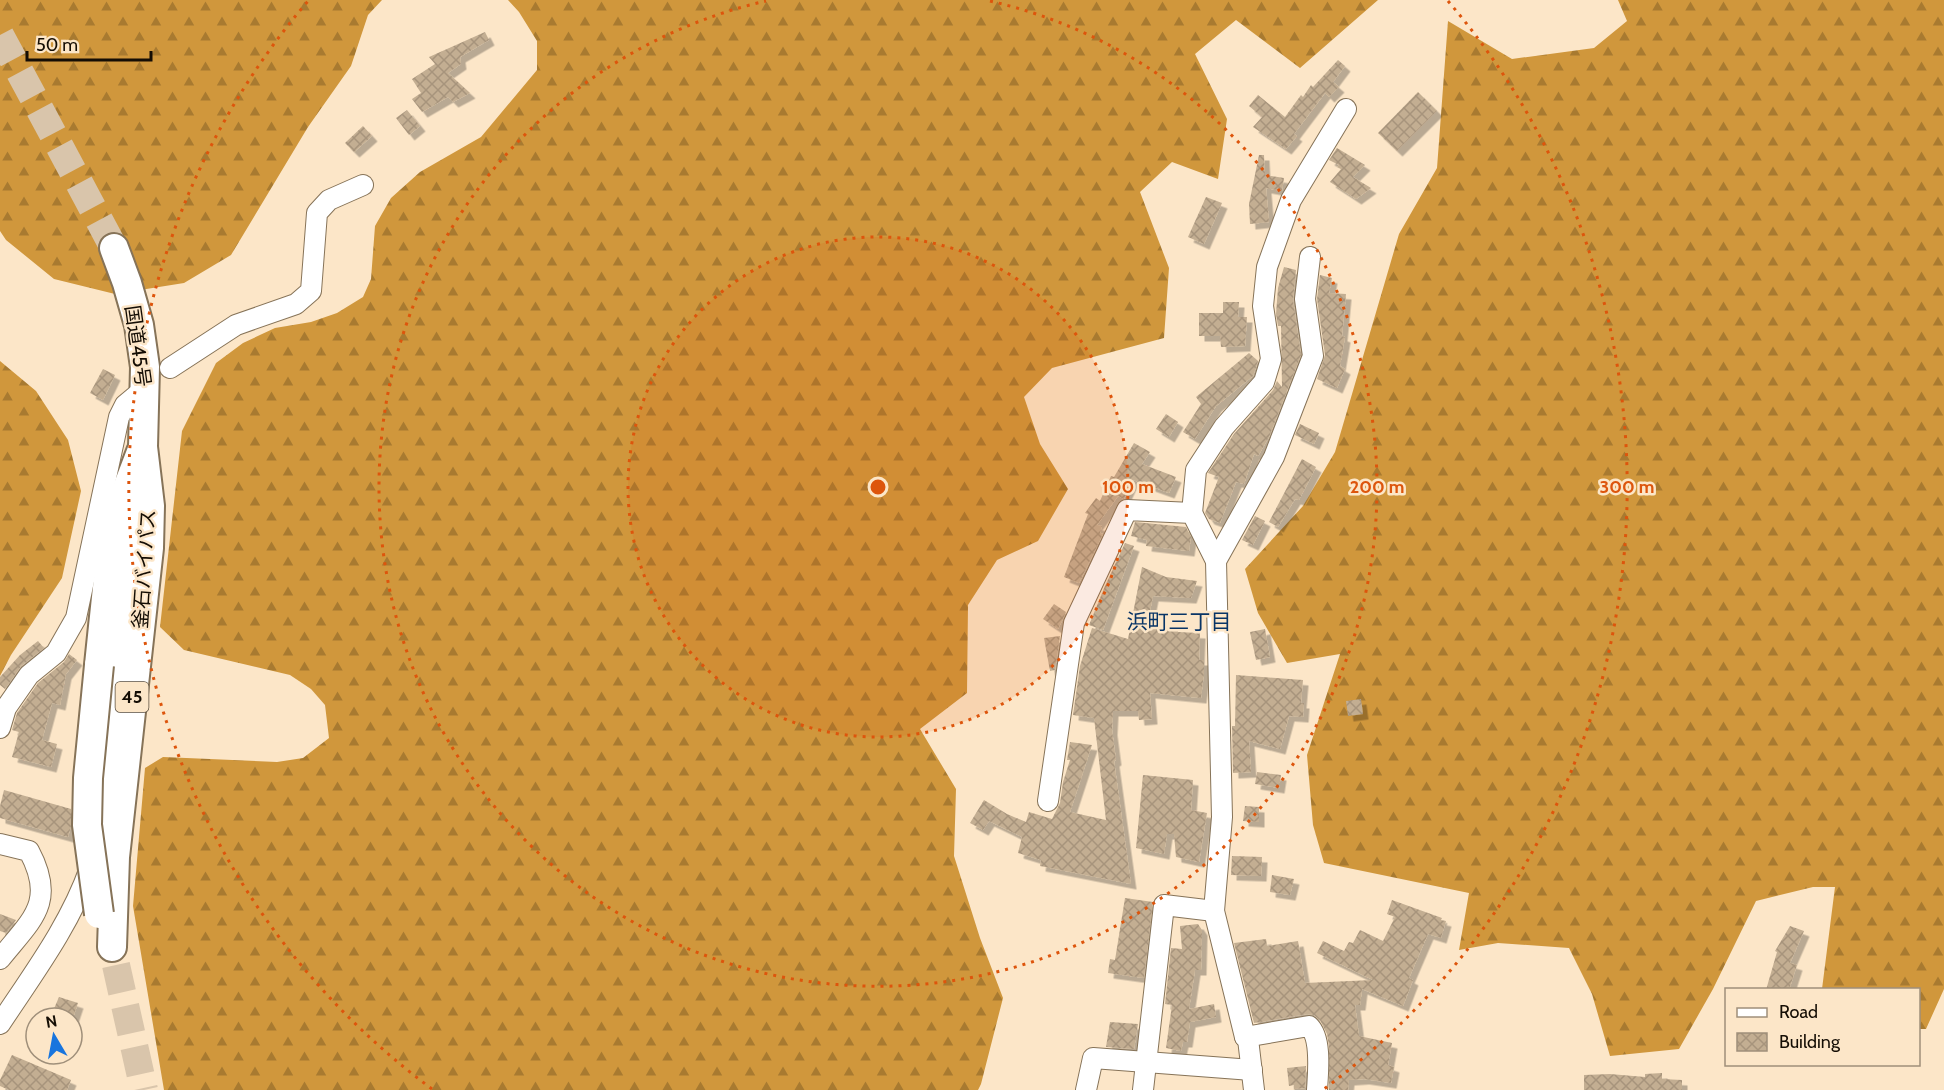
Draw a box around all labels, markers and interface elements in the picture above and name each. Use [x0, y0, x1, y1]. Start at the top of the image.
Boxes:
scale bar [27, 24, 152, 62]
text: 50 m [36, 34, 78, 56]
street label: 国道45号 [120, 304, 156, 388]
text: 100 m [1102, 476, 1154, 498]
text: 200 m [1350, 476, 1404, 498]
text: 300 m [1600, 476, 1654, 498]
centre of rings [868, 477, 888, 497]
street label: 釜石バイパス [128, 509, 160, 629]
district label: 浜町三丁目 [1127, 609, 1232, 634]
road number: 45 [116, 682, 148, 712]
legend [1725, 988, 1920, 1066]
text: Road [1779, 1001, 1818, 1023]
north arrow [24, 1006, 84, 1066]
text: N [44, 1011, 59, 1032]
text: Building [1779, 1031, 1841, 1053]

